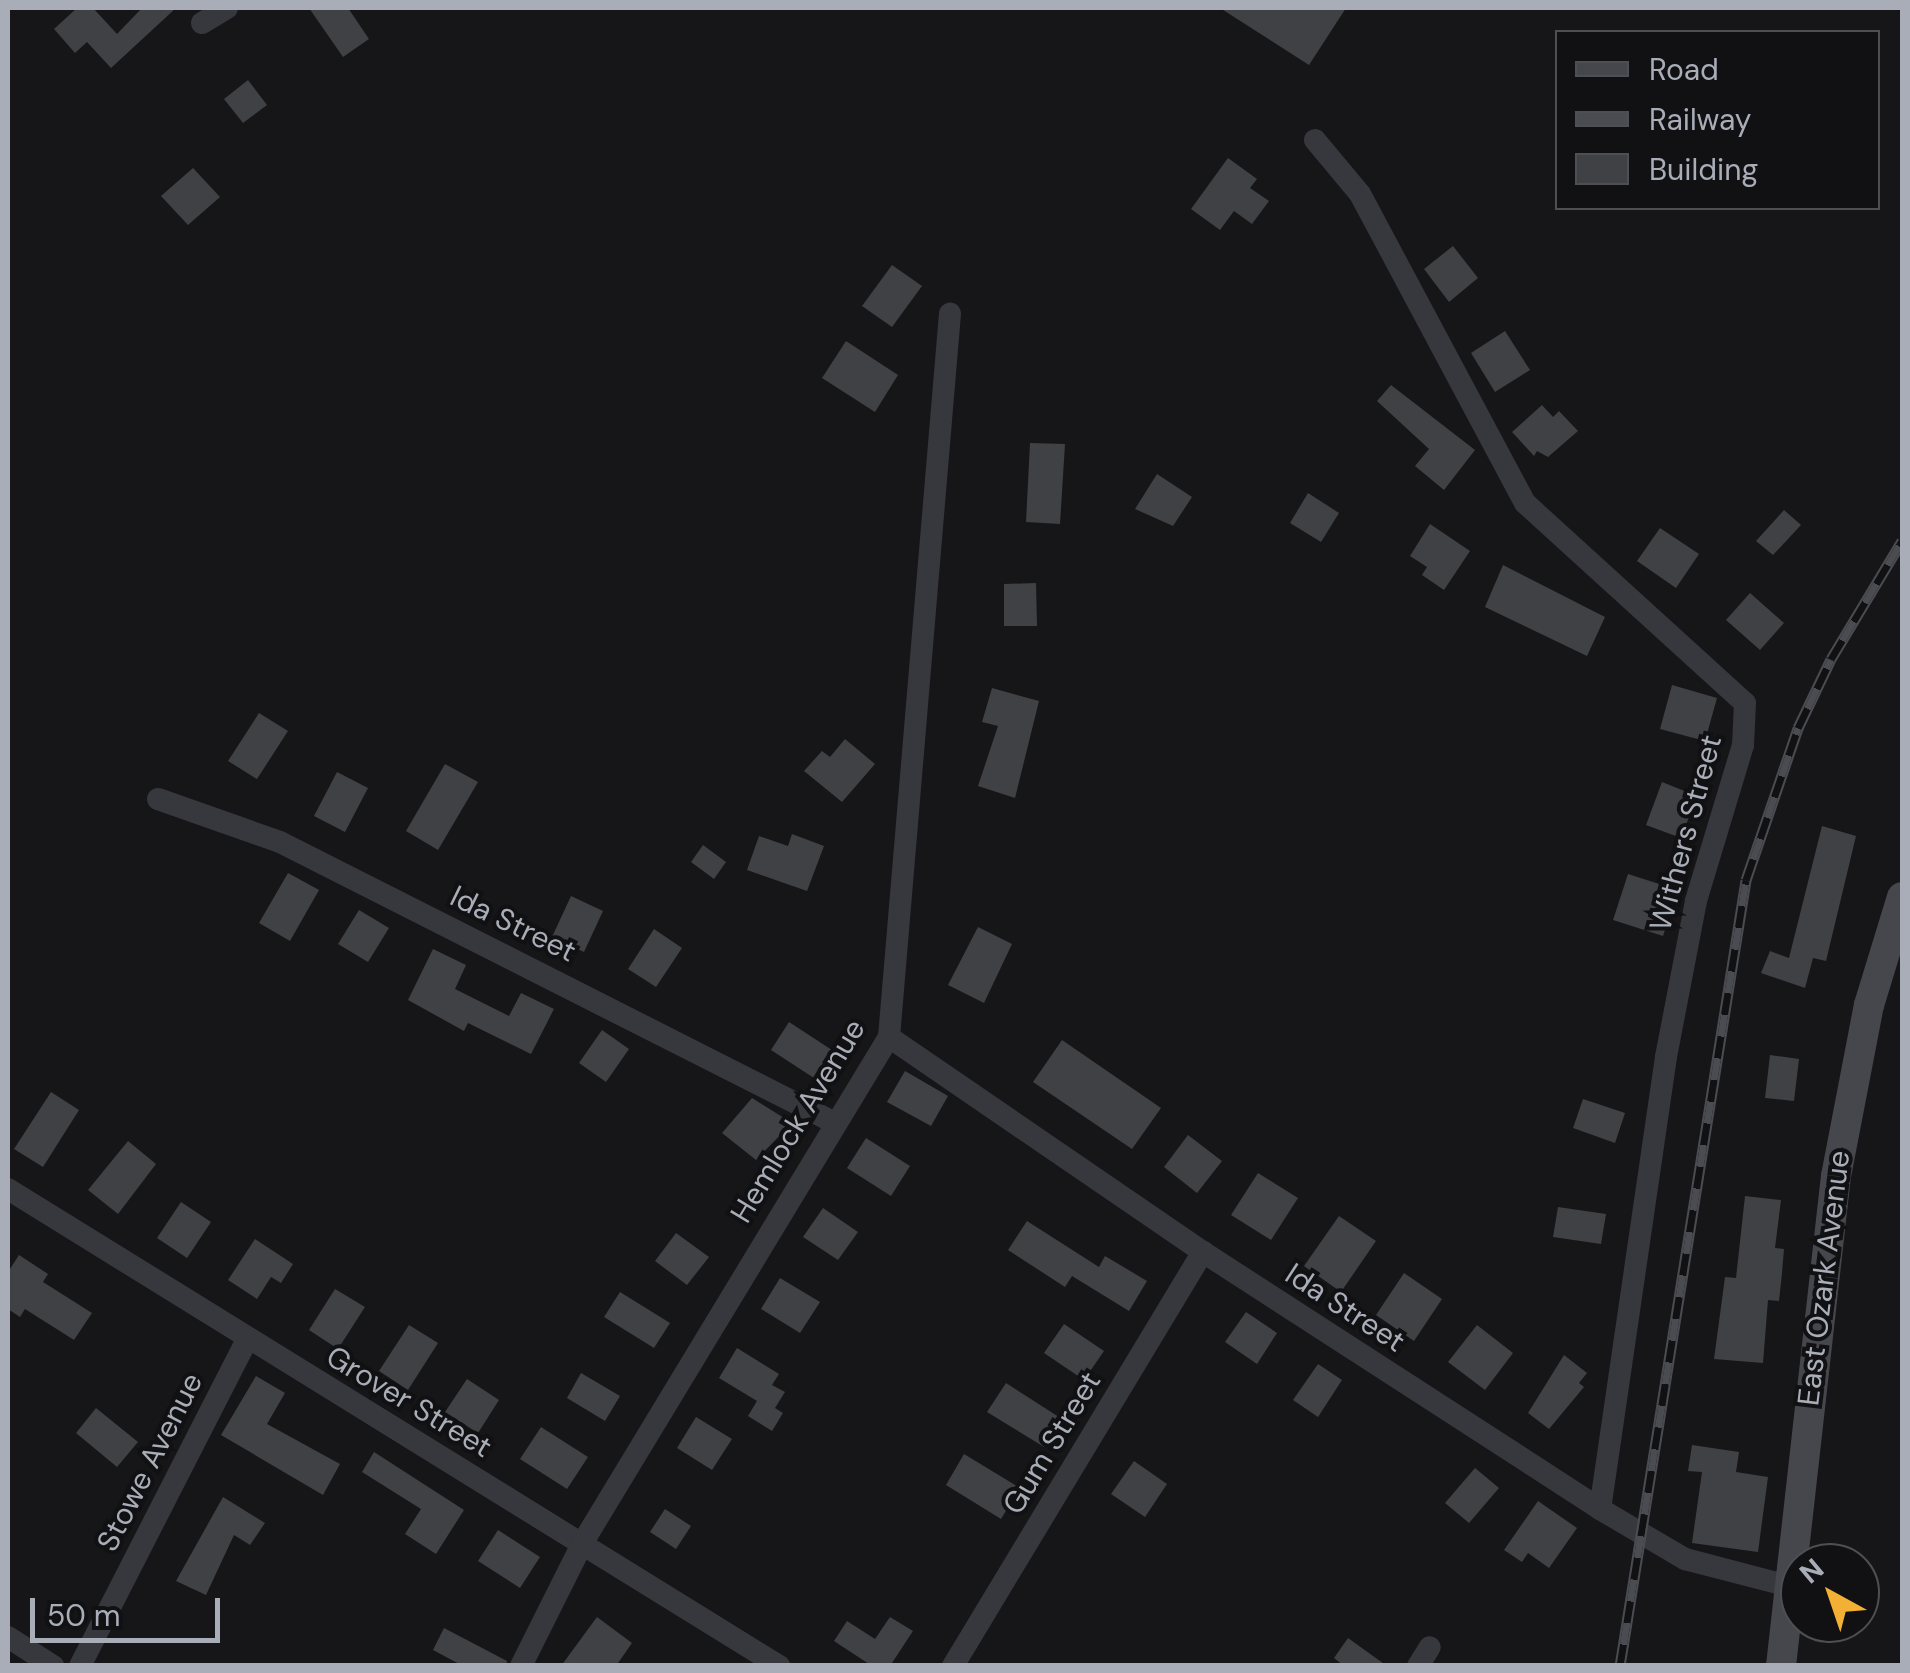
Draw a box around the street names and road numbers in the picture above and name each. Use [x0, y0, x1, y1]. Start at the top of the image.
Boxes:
street label: Withers Street [1643, 731, 1729, 935]
street label: Ida Street [444, 878, 582, 970]
street label: Hemlock Avenue [723, 1013, 873, 1229]
street label: East Ozark Avenue [1790, 1148, 1858, 1408]
street label: Ida Street [1279, 1256, 1411, 1360]
street label: Grover Street [320, 1339, 498, 1465]
street label: Gum Street [995, 1365, 1109, 1521]
street label: Stowe Avenue [90, 1367, 210, 1557]

